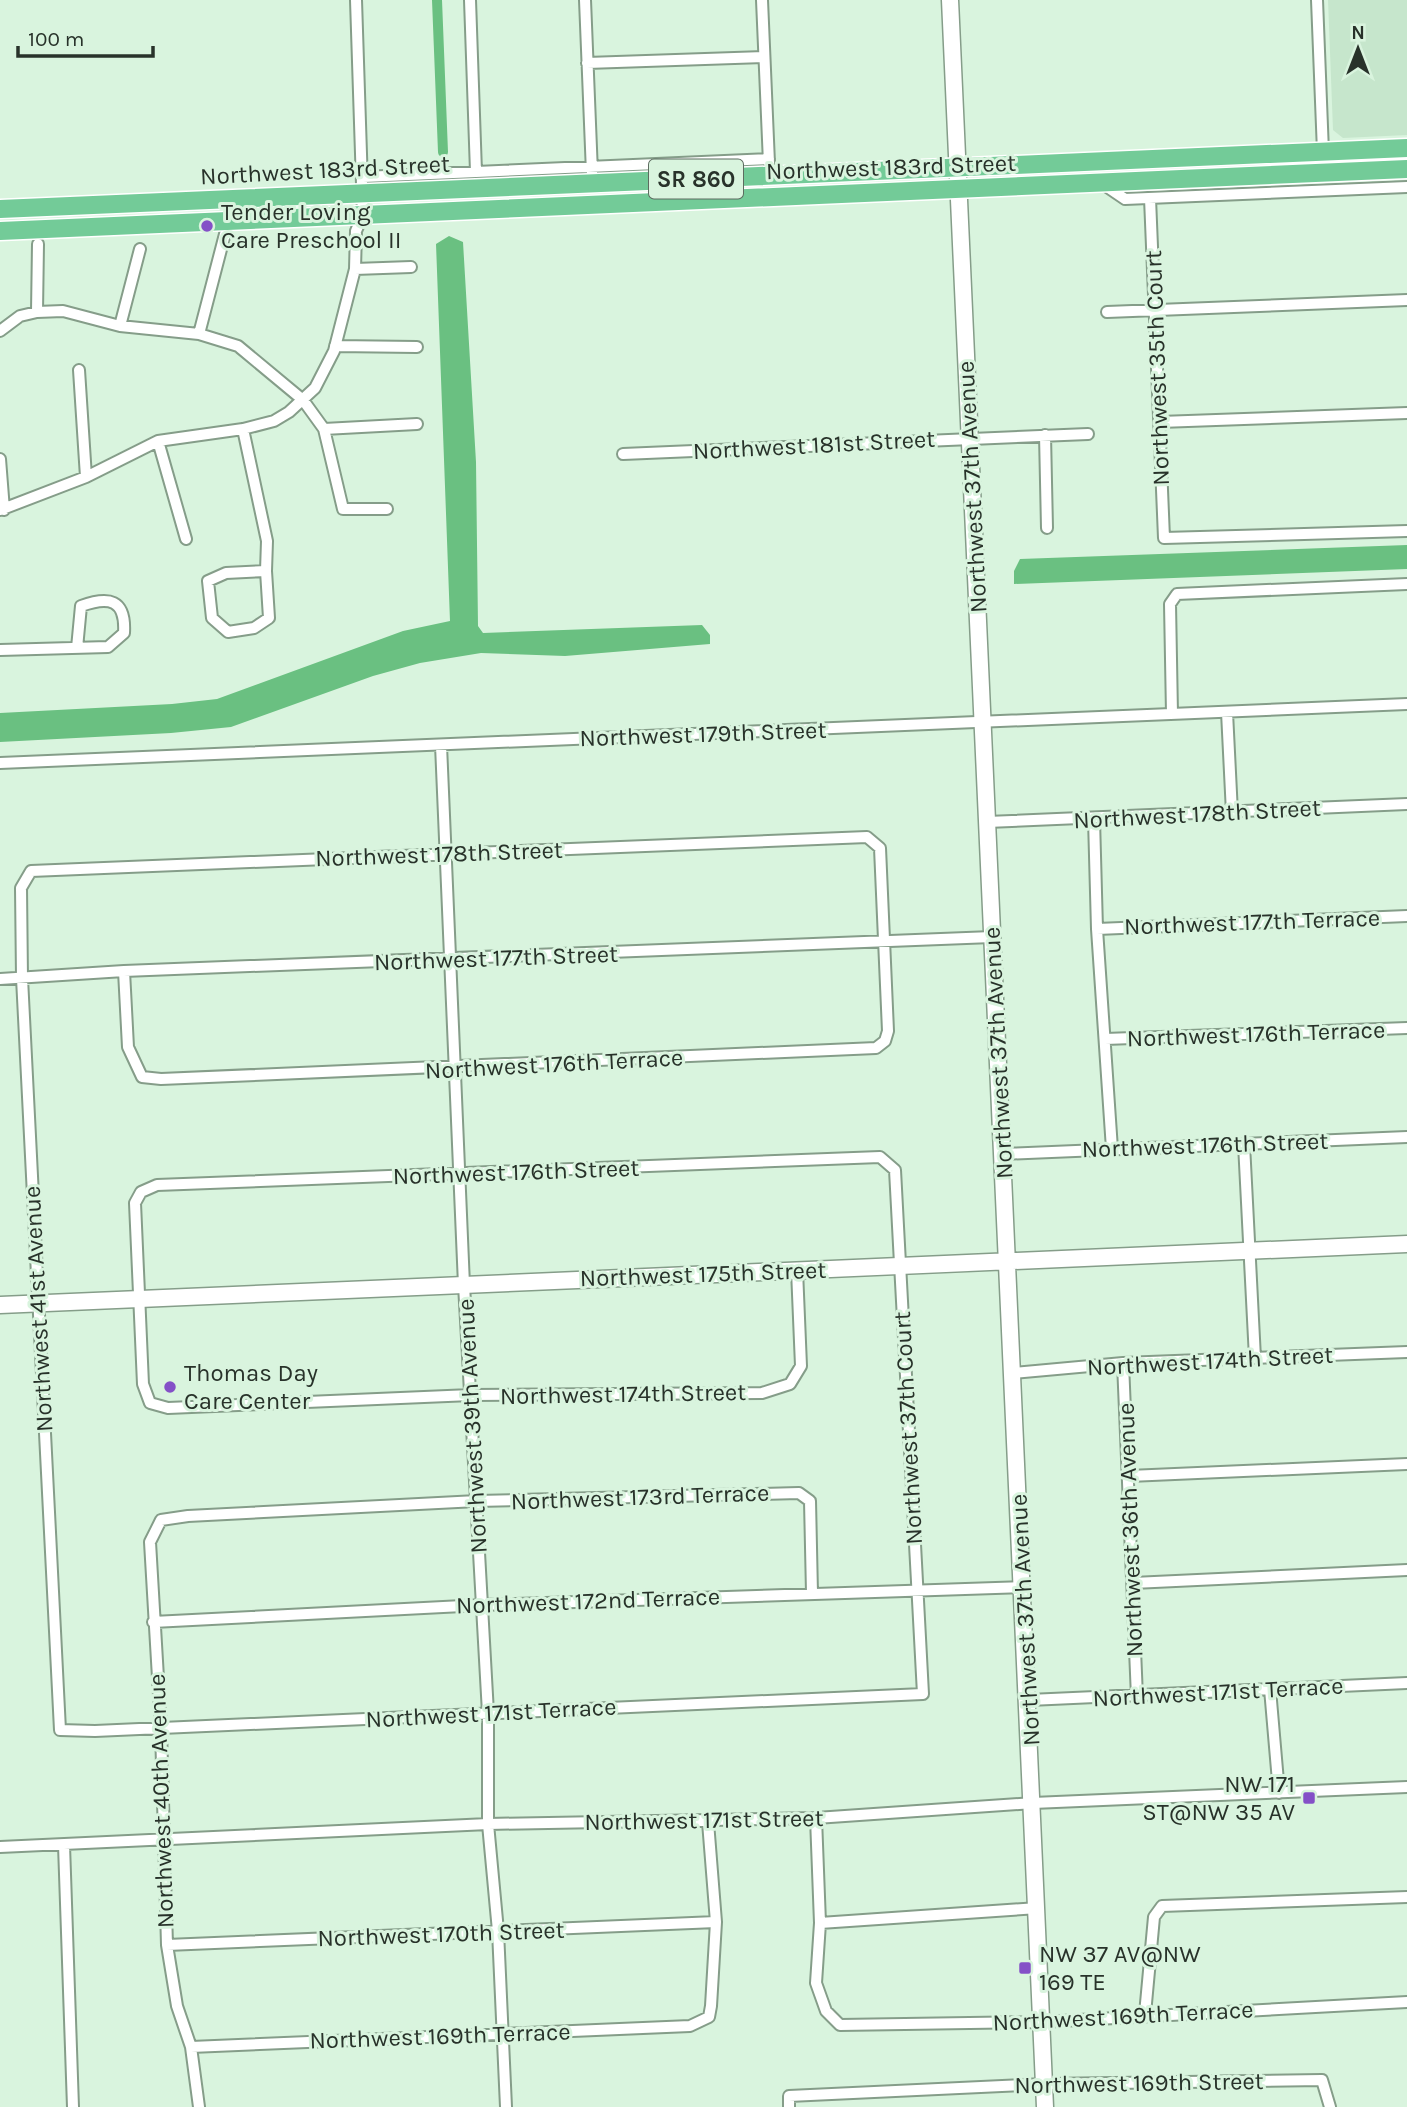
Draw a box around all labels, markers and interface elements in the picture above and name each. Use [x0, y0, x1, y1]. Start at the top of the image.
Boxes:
scale bar [18, 14, 152, 58]
north arrow [1323, 14, 1393, 84]
text: N [1351, 22, 1365, 44]
text: 100 m [28, 27, 85, 51]
street label: Northwest 183rd Street [199, 149, 451, 191]
street label: Northwest 183rd Street [766, 149, 1016, 185]
road number: SR 860 [649, 160, 743, 198]
place label: Tender Loving Care Preschool II [221, 198, 401, 254]
marker: Tender Loving Care Preschool II [199, 218, 215, 234]
street label: Northwest 35th Court [1139, 250, 1175, 486]
street label: Northwest 37th Avenue [951, 360, 993, 614]
street label: Northwest 181st Street [692, 425, 936, 465]
street label: Northwest 179th Street [579, 716, 827, 752]
street label: Northwest 178th Street [1073, 794, 1321, 834]
street label: Northwest 178th Street [315, 836, 563, 872]
street label: Northwest 177th Terrace [1123, 904, 1381, 940]
street label: Northwest 37th Avenue [977, 926, 1019, 1180]
street label: Northwest 177th Street [373, 940, 619, 976]
street label: Northwest 176th Terrace [1126, 1015, 1386, 1053]
street label: Northwest 176th Terrace [424, 1043, 684, 1085]
street label: Northwest 176th Street [1081, 1127, 1329, 1163]
street label: Northwest 176th Street [392, 1154, 640, 1190]
street label: Northwest 41st Avenue [18, 1185, 58, 1433]
street label: Northwest 175th Street [579, 1256, 827, 1292]
street label: Northwest 39th Avenue [451, 1298, 493, 1554]
street label: Northwest 37th Court [888, 1311, 928, 1545]
street label: Northwest 174th Street [1086, 1341, 1334, 1381]
place label: Thomas Day Care Center [184, 1359, 318, 1415]
street label: Northwest 174th Street [500, 1378, 746, 1410]
marker: Thomas Day Care Center [162, 1379, 178, 1395]
street label: Northwest 36th Avenue [1112, 1402, 1148, 1658]
street label: Northwest 173rd Terrace [510, 1478, 770, 1516]
street label: Northwest 37th Avenue [1004, 1493, 1046, 1747]
street label: Northwest 172nd Terrace [456, 1582, 720, 1620]
street label: Northwest 171st Terrace [1092, 1671, 1344, 1713]
street label: Northwest 40th Avenue [143, 1673, 179, 1929]
street label: Northwest 171st Terrace [365, 1692, 617, 1734]
place label: NW 171 ST@NW 35 AV [1142, 1770, 1295, 1826]
marker: NW 171 ST@NW 35 AV [1301, 1790, 1317, 1806]
street label: Northwest 171st Street [584, 1804, 824, 1836]
street label: Northwest 170th Street [317, 1916, 565, 1952]
place label: NW 37 AV@NW 169 TE [1039, 1940, 1201, 1996]
marker: NW 37 AV@NW 169 TE [1017, 1960, 1033, 1976]
street label: Northwest 169th Terrace [992, 1995, 1254, 2037]
street label: Northwest 169th Terrace [309, 2017, 571, 2055]
street label: Northwest 169th Street [1014, 2067, 1264, 2099]

